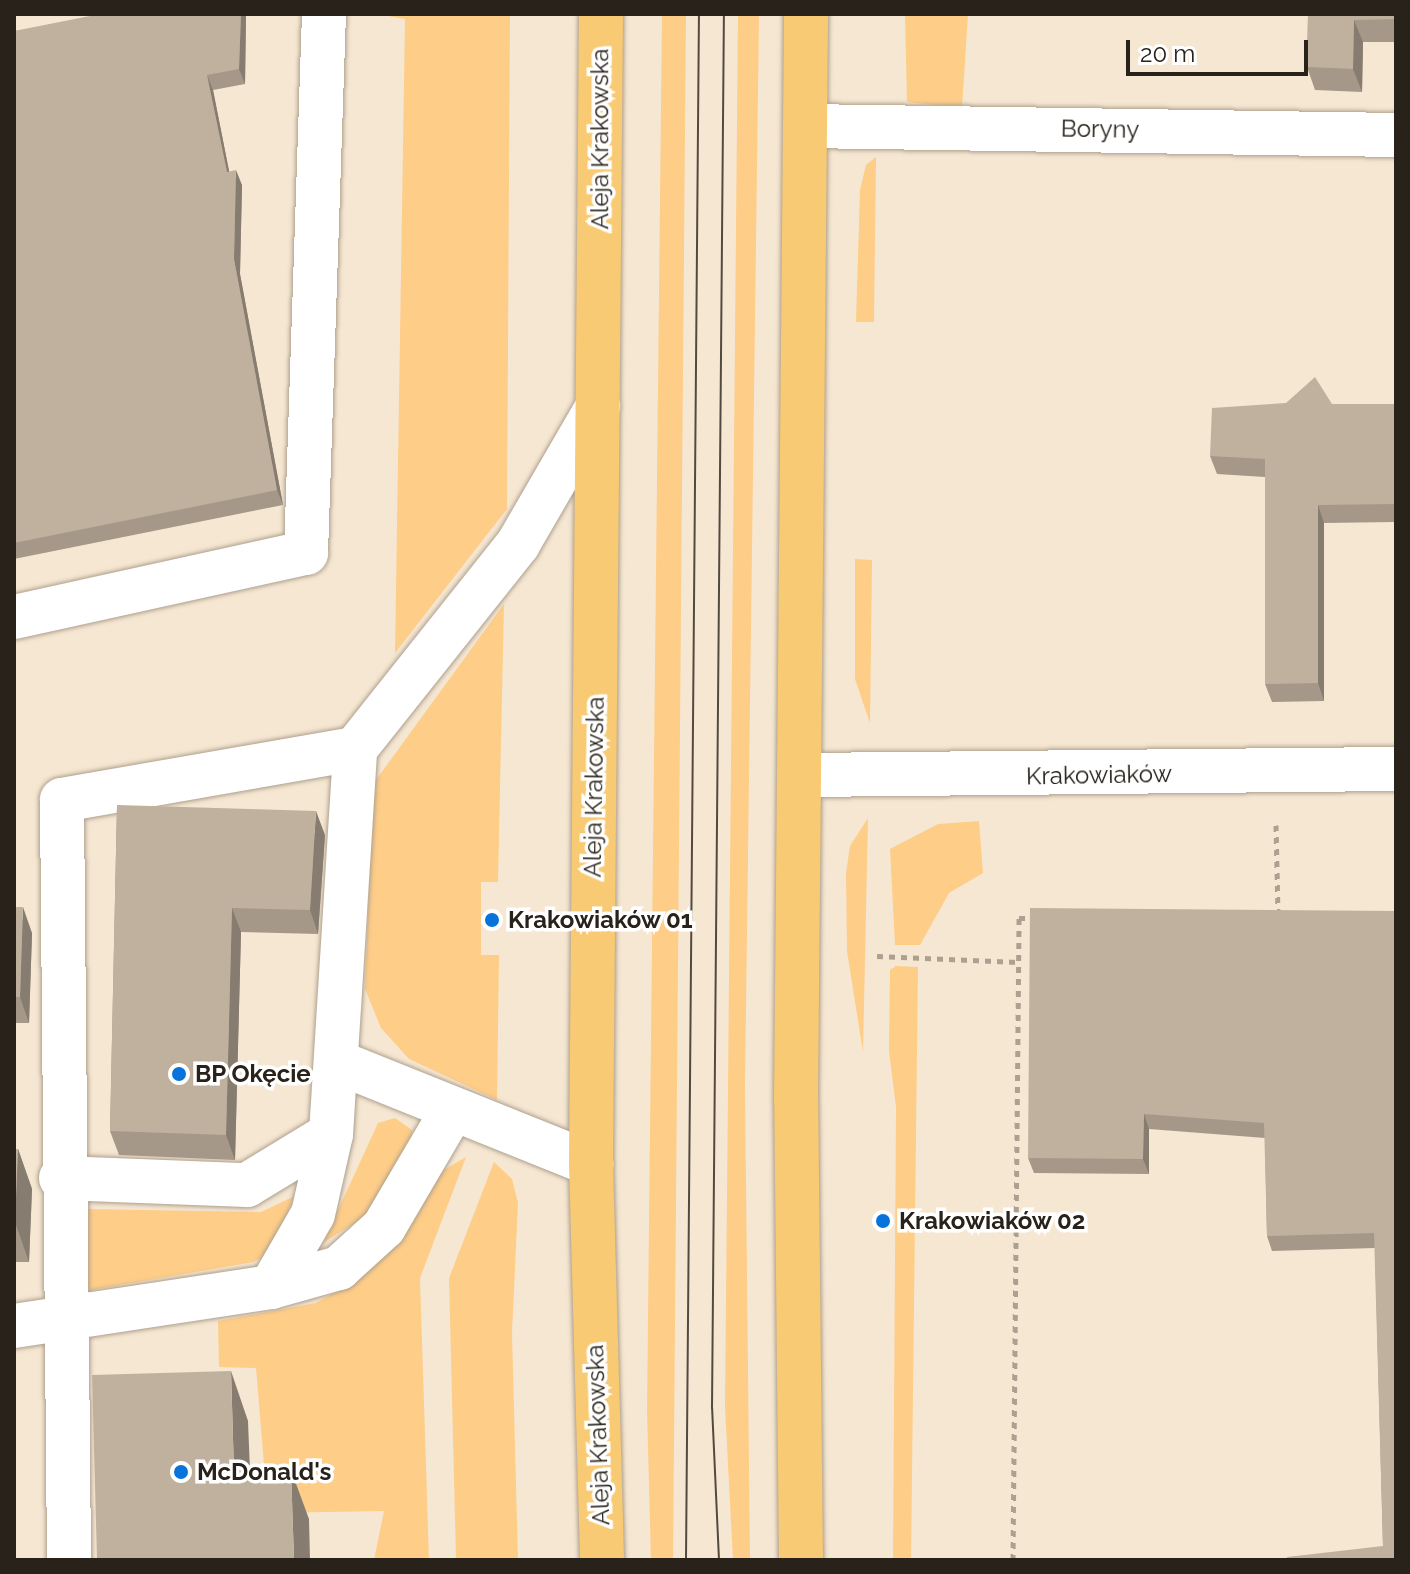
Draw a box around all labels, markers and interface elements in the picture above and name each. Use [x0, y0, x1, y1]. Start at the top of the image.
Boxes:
scale bar [1130, 24, 1312, 74]
text: 20 m [1140, 39, 1195, 68]
street label: Aleja Krakowska [586, 49, 614, 229]
street label: Boryny [1061, 114, 1139, 144]
street label: Aleja Krakowska [578, 696, 610, 878]
street label: Krakowiaków [1026, 759, 1172, 791]
place label: Krakowiaków 01 [508, 906, 693, 934]
marker: Krakowiaków 01 [483, 911, 501, 929]
place label: BP Okęcie [195, 1060, 311, 1088]
marker: BP Okęcie [170, 1065, 188, 1083]
place label: Krakowiaków 02 [899, 1207, 1086, 1235]
marker: Krakowiaków 02 [874, 1212, 892, 1230]
street label: Aleja Krakowska [580, 1344, 616, 1526]
place label: McDonald's [197, 1458, 331, 1486]
marker: McDonald's [172, 1463, 190, 1481]

